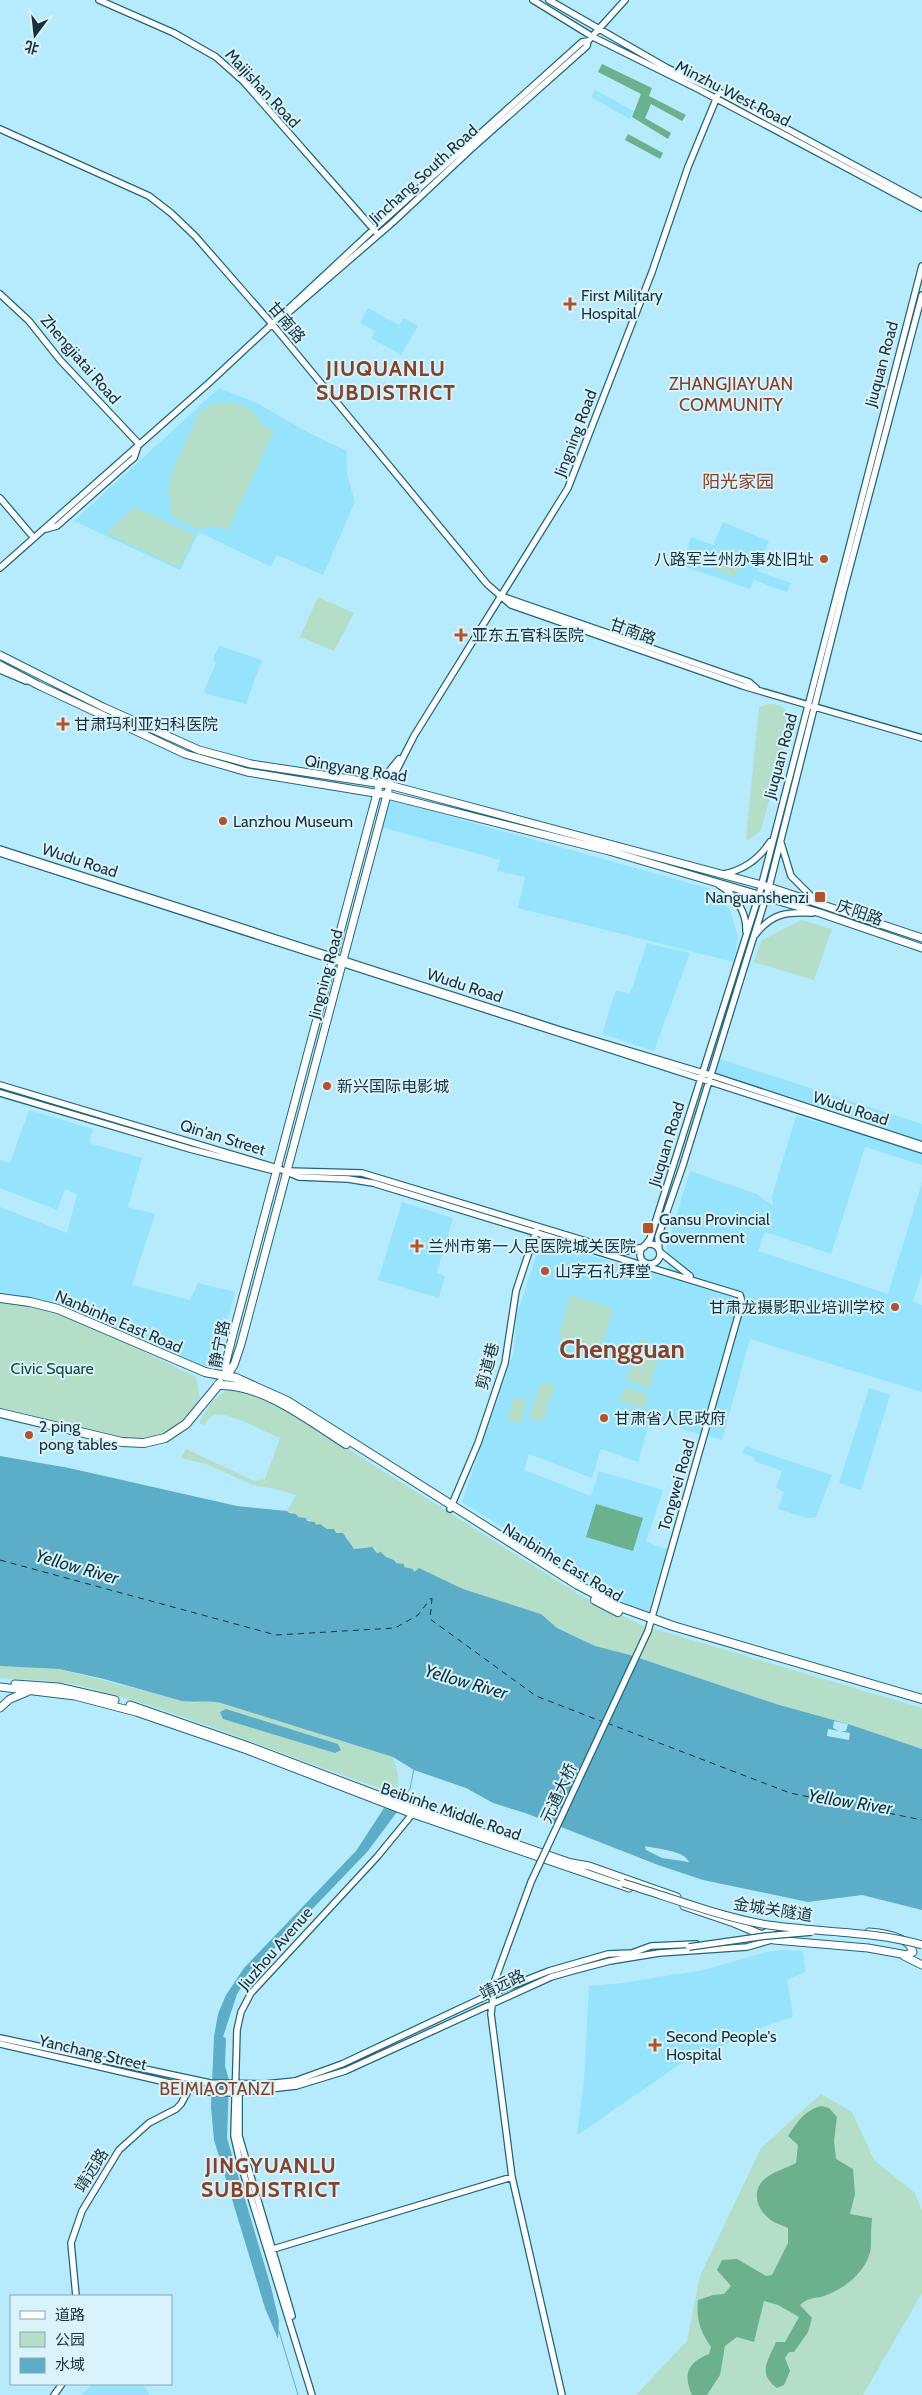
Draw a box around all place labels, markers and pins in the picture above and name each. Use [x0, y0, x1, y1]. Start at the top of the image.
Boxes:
place label: First Military Hospital [581, 286, 663, 323]
marker: First Military Hospital [563, 297, 577, 311]
place label: 八路军兰州办事处旧址 [654, 550, 814, 569]
marker: 八路军兰州办事处旧址 [818, 553, 830, 565]
place label: 亚东五官科医院 [472, 626, 584, 645]
marker: 亚东五官科医院 [454, 628, 468, 642]
place label: 甘肃玛利亚妇科医院 [74, 715, 218, 734]
marker: 甘肃玛利亚妇科医院 [56, 717, 70, 731]
place label: Lanzhou Museum [233, 812, 353, 831]
marker: Lanzhou Museum [217, 815, 229, 827]
place label: Nanguanshenzi [705, 888, 809, 907]
marker: Nanguanshenzi [813, 890, 827, 904]
place label: 新兴国际电影城 [337, 1077, 449, 1096]
marker: 新兴国际电影城 [321, 1080, 333, 1092]
place label: Gansu Provincial Government [659, 1210, 770, 1247]
marker: Gansu Provincial Government [641, 1221, 655, 1235]
place label: 兰州市第一人民医院城关医院 [428, 1237, 636, 1256]
marker: 兰州市第一人民医院城关医院 [410, 1239, 424, 1253]
place label: 山字石礼拜堂 [555, 1262, 651, 1281]
marker: 山字石礼拜堂 [539, 1265, 551, 1277]
place label: 甘肃龙摄影职业培训学校 [709, 1298, 885, 1317]
marker: 甘肃龙摄影职业培训学校 [889, 1301, 901, 1313]
place label: 甘肃省人民政府 [614, 1409, 726, 1428]
marker: 甘肃省人民政府 [598, 1412, 610, 1424]
place label: 2 ping pong tables [39, 1417, 118, 1454]
marker: 2 ping pong tables [23, 1429, 35, 1441]
place label: Second People's Hospital [666, 2027, 777, 2064]
marker: Second People's Hospital [648, 2038, 662, 2052]

